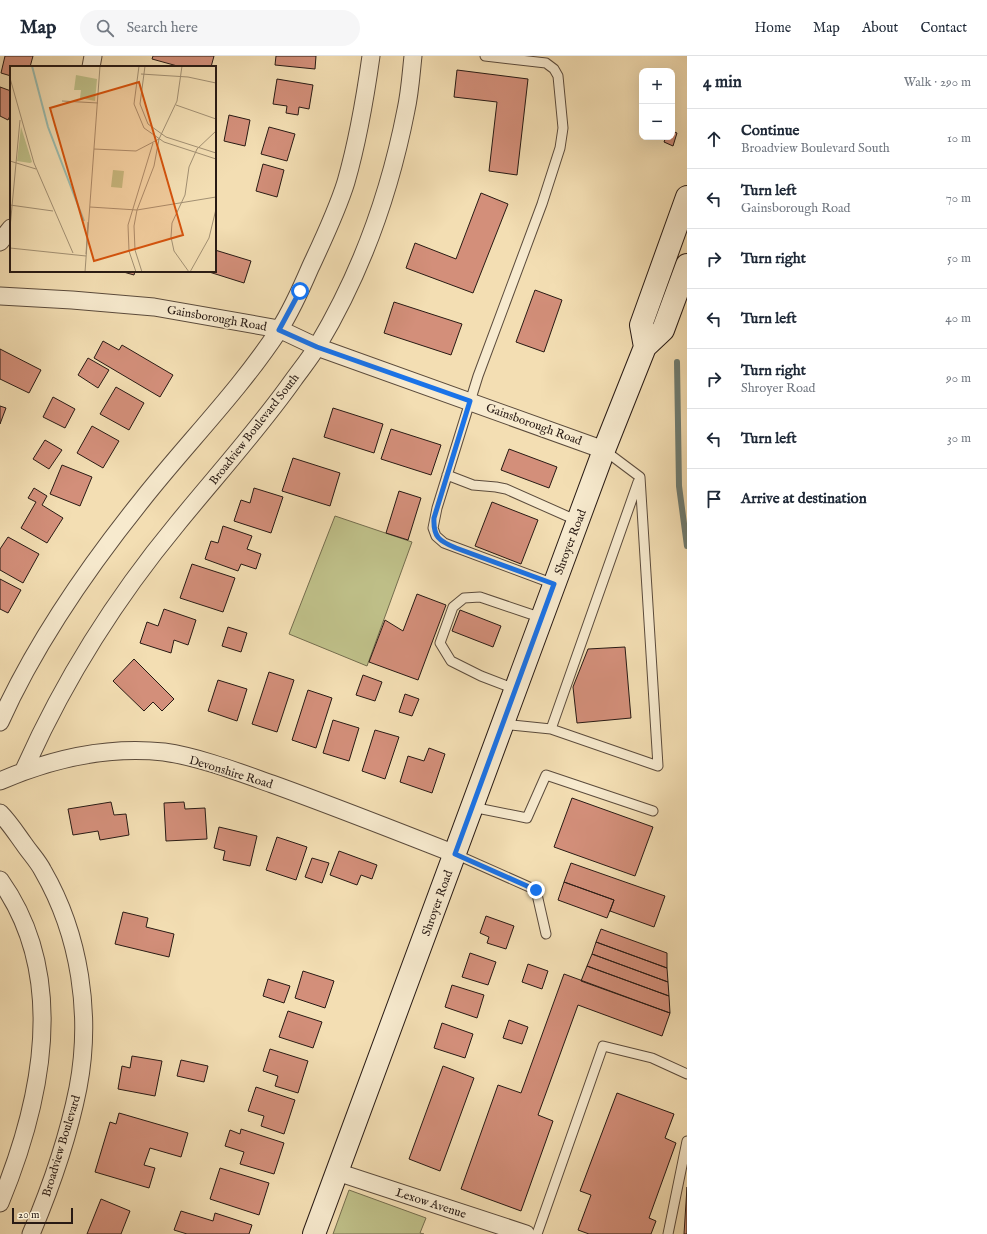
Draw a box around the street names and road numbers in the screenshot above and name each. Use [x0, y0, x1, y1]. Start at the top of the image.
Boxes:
street label: Gainsborough Road [166, 302, 269, 335]
street label: Broadview Boulevard South [206, 370, 303, 488]
street label: Gainsborough Road [484, 400, 584, 449]
street label: Shroyer Road [551, 507, 590, 577]
street label: Devonshire Road [187, 753, 275, 792]
street label: Shroyer Road [419, 868, 456, 938]
street label: Broadview Boulevard [39, 1093, 84, 1199]
street label: Lexow Avenue [394, 1185, 469, 1222]

